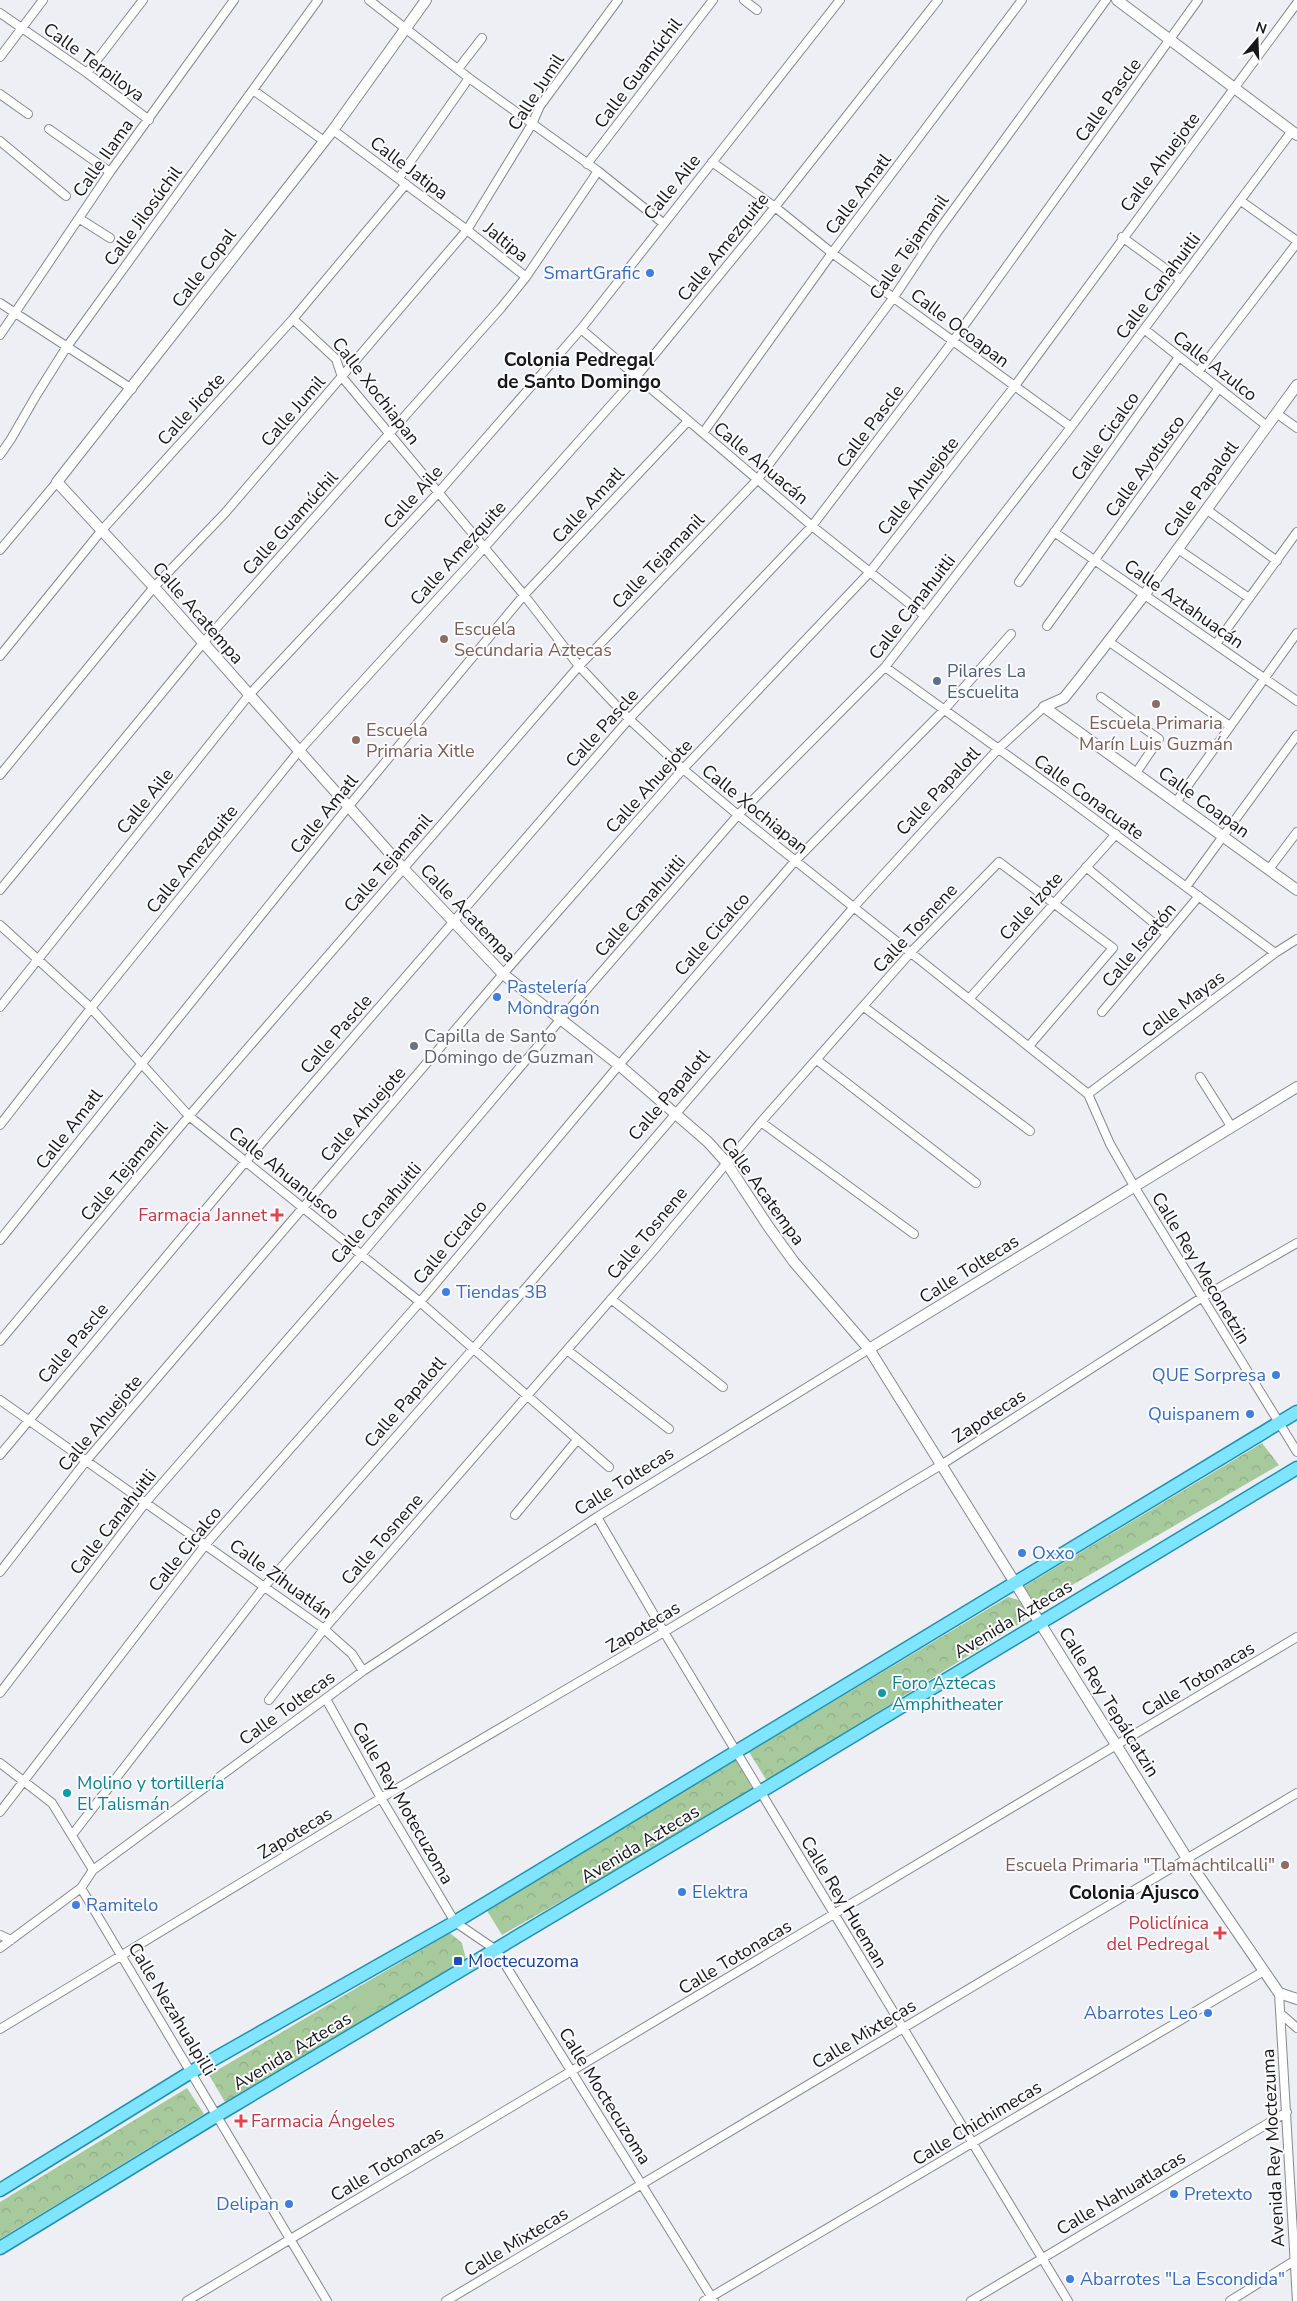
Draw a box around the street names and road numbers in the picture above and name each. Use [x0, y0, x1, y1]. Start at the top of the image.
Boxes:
street label: Calle Guamúchil [589, 12, 688, 133]
street label: Calle Terpiloya [38, 17, 150, 107]
street label: Calle Jumil [502, 48, 570, 135]
street label: Calle Pascle [1069, 53, 1147, 147]
street label: Calle Ahuejote [1115, 107, 1205, 217]
street label: Calle Ilama [67, 114, 139, 202]
street label: Calle Jatipa [365, 131, 453, 205]
street label: Calle Amatl [820, 148, 897, 239]
street label: Calle Aile [638, 149, 706, 225]
street label: Calle Jilosúchil [99, 161, 188, 271]
street label: Calle Amezquite [672, 188, 774, 306]
street label: Calle Tejamanil [864, 189, 955, 305]
street label: Jaltipa [478, 216, 533, 267]
street label: Calle Copal [166, 223, 242, 312]
street label: Calle Canahuitli [1110, 228, 1206, 344]
street label: Calle Ocoapan [906, 283, 1014, 373]
street label: Calle Azulco [1168, 325, 1262, 407]
street label: Calle Xochiapan [326, 332, 426, 450]
street label: Calle Jicote [152, 368, 230, 450]
street label: Calle Jumil [255, 370, 331, 452]
street label: Calle Pascle [831, 379, 909, 473]
street label: Calle Cicalco [1065, 387, 1145, 485]
street label: Calle Ayotusco [1100, 410, 1190, 522]
street label: Calle Ahuacán [708, 416, 814, 510]
street label: Calle Ahuejote [872, 432, 964, 540]
street label: Calle Papalotl [1158, 436, 1244, 542]
street label: Calle Aile [378, 460, 448, 534]
street label: Calle Amatl [547, 461, 630, 548]
street label: Calle Guamúchil [237, 465, 344, 580]
street label: Calle Amezquite [405, 496, 511, 610]
street label: Calle Tejamanil [606, 508, 710, 614]
street label: Calle Canahuitli [863, 549, 961, 665]
street label: Calle Aztahuacán [1119, 554, 1249, 654]
street label: Calle Acatempa [147, 557, 249, 669]
street label: Calle Pascle [560, 683, 644, 773]
street label: Calle Ahuejote [600, 734, 698, 838]
street label: Calle Papalotl [891, 741, 986, 841]
street label: Calle Conacuate [1029, 749, 1149, 845]
street label: Calle Xochiapan [697, 759, 813, 859]
street label: Calle Coapan [1153, 761, 1255, 843]
street label: Calle Aile [111, 763, 179, 839]
street label: Calle Amatl [285, 769, 364, 859]
street label: Calle Amezquite [141, 800, 243, 918]
street label: Calle Tejamanil [338, 808, 438, 918]
street label: Calle Canahuitli [589, 850, 691, 962]
street label: Calle Acatempa [415, 859, 521, 967]
street label: Calle Izote [994, 867, 1068, 945]
street label: Calle Tosnene [867, 878, 963, 978]
street label: Calle Cicalco [669, 887, 755, 981]
street label: Calle Iscatón [1096, 898, 1182, 992]
street label: Calle Mayas [1137, 965, 1229, 1043]
street label: Calle Pascle [295, 989, 377, 1079]
street label: Calle Papalotl [623, 1044, 716, 1146]
street label: Calle Ahuejote [315, 1061, 411, 1167]
street label: Calle Amatl [30, 1083, 108, 1174]
street label: Calle Tejamanil [75, 1115, 173, 1226]
street label: Calle Ahuanusco [223, 1121, 345, 1225]
street label: Calle Acatempa [716, 1132, 810, 1250]
street label: Calle Canahuitli [325, 1157, 427, 1269]
street label: Calle Tosnene [601, 1182, 693, 1284]
street label: Calle Rey Meconetzin [1146, 1188, 1256, 1348]
street label: Calle Cicalco [408, 1195, 492, 1289]
street label: Calle Toltecas [915, 1229, 1023, 1309]
street label: Calle Pascle [32, 1298, 114, 1388]
street label: Calle Papalotl [359, 1351, 452, 1453]
street label: Calle Ahuejote [53, 1370, 147, 1476]
street label: Zapotecas [948, 1383, 1030, 1449]
street label: Calle Toltecas [570, 1441, 678, 1521]
street label: Calle Canahuitli [64, 1464, 162, 1580]
street label: Calle Tosnene [336, 1488, 428, 1590]
street label: Calle Cicalco [143, 1501, 227, 1597]
street label: Calle Zihuatlán [225, 1533, 337, 1625]
street label: Avenida Aztecas [949, 1574, 1077, 1664]
street label: Zapotecas [601, 1595, 685, 1659]
street label: Calle Rey Tepálcatzin [1053, 1623, 1165, 1781]
street label: Calle Totonacas [1137, 1636, 1259, 1722]
street label: Calle Toltecas [234, 1665, 340, 1751]
street label: Calle Rey Motecuzoma [347, 1717, 459, 1889]
street label: Avenida Aztecas [576, 1799, 704, 1889]
street label: Zapotecas [253, 1801, 337, 1865]
street label: Calle Rey Hueman [795, 1832, 893, 1972]
street label: Calle Totonacas [674, 1914, 796, 2000]
street label: Calle Nezahualpilli [123, 1938, 221, 2080]
street label: Calle Mixtecas [808, 1993, 920, 2075]
street label: Avenida Aztecas [228, 2006, 356, 2096]
street label: Calle Moctecuzoma [553, 2023, 657, 2169]
street label: Avenida Rey Moctezuma [1256, 2048, 1290, 2248]
street label: Calle Chichimecas [908, 2075, 1046, 2171]
street label: Calle Totonacas [326, 2121, 448, 2207]
street label: Calle Nahuatlacas [1052, 2145, 1190, 2241]
street label: Calle Mixtecas [460, 2201, 572, 2283]

